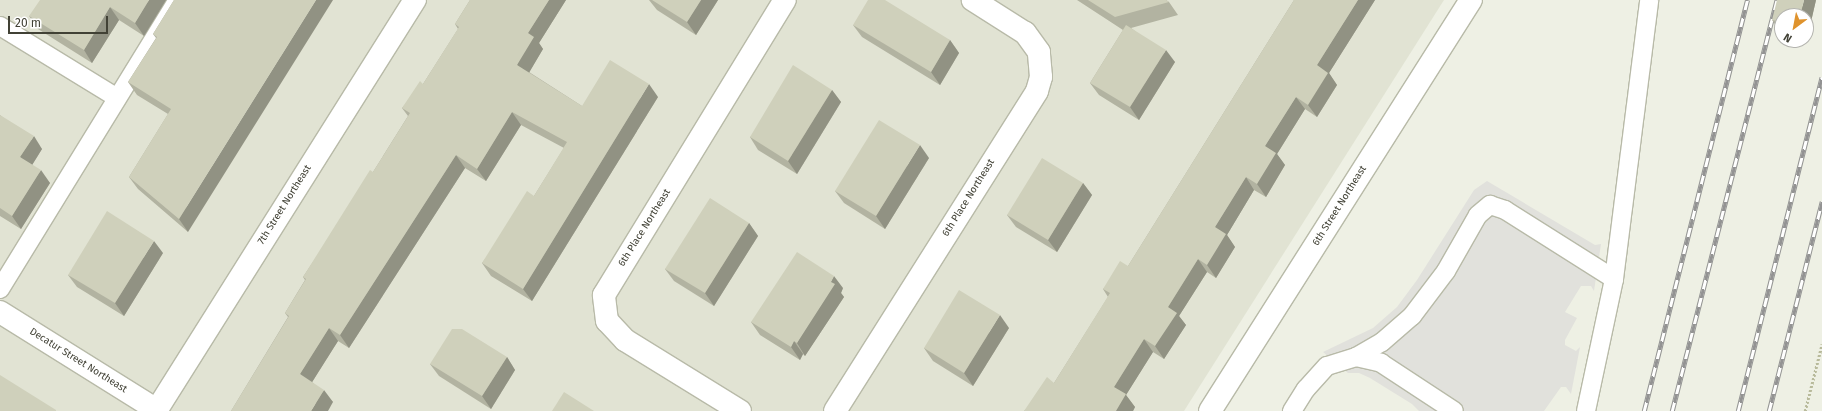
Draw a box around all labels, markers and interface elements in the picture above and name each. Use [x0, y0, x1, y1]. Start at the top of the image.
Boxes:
scale bar [10, 8, 110, 34]
north arrow [1774, 8, 1814, 48]
text: 20 m [15, 16, 41, 30]
text: N [1781, 30, 1794, 45]
street label: 6th Place Northeast [940, 157, 998, 239]
street label: 7th Street Northeast [256, 163, 314, 247]
street label: 6th Street Northeast [1310, 164, 1370, 248]
street label: 6th Place Northeast [616, 187, 674, 269]
street label: Decatur Street Northeast [27, 326, 129, 396]

